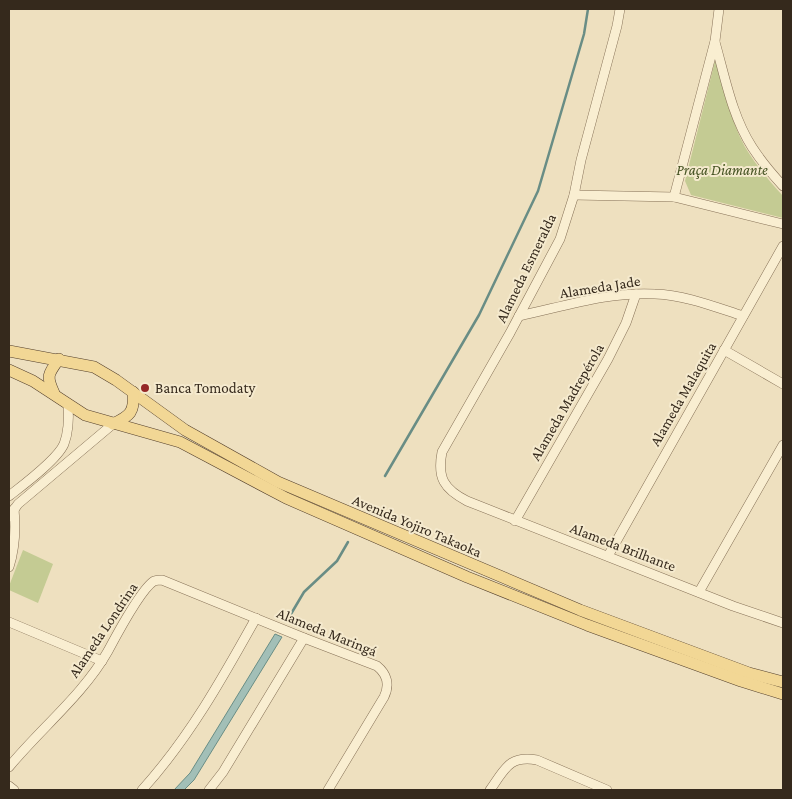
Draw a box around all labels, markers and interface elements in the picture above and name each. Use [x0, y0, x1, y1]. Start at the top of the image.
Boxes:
park label: Praça Diamante [676, 162, 768, 179]
street label: Alameda Esmeralda [493, 211, 559, 325]
street label: Alameda Jade [558, 273, 642, 302]
street label: Alameda Malaquita [647, 339, 720, 449]
street label: Alameda Madrepérola [527, 341, 608, 464]
place label: Banca Tomodaty [155, 380, 255, 397]
marker: Banca Tomodaty [139, 382, 151, 394]
street label: Avenida Yojiro Takaoka [350, 492, 484, 561]
street label: Alameda Brilhante [568, 520, 678, 575]
street label: Alameda Londrina [65, 580, 141, 680]
street label: Alameda Maringá [274, 605, 379, 660]

